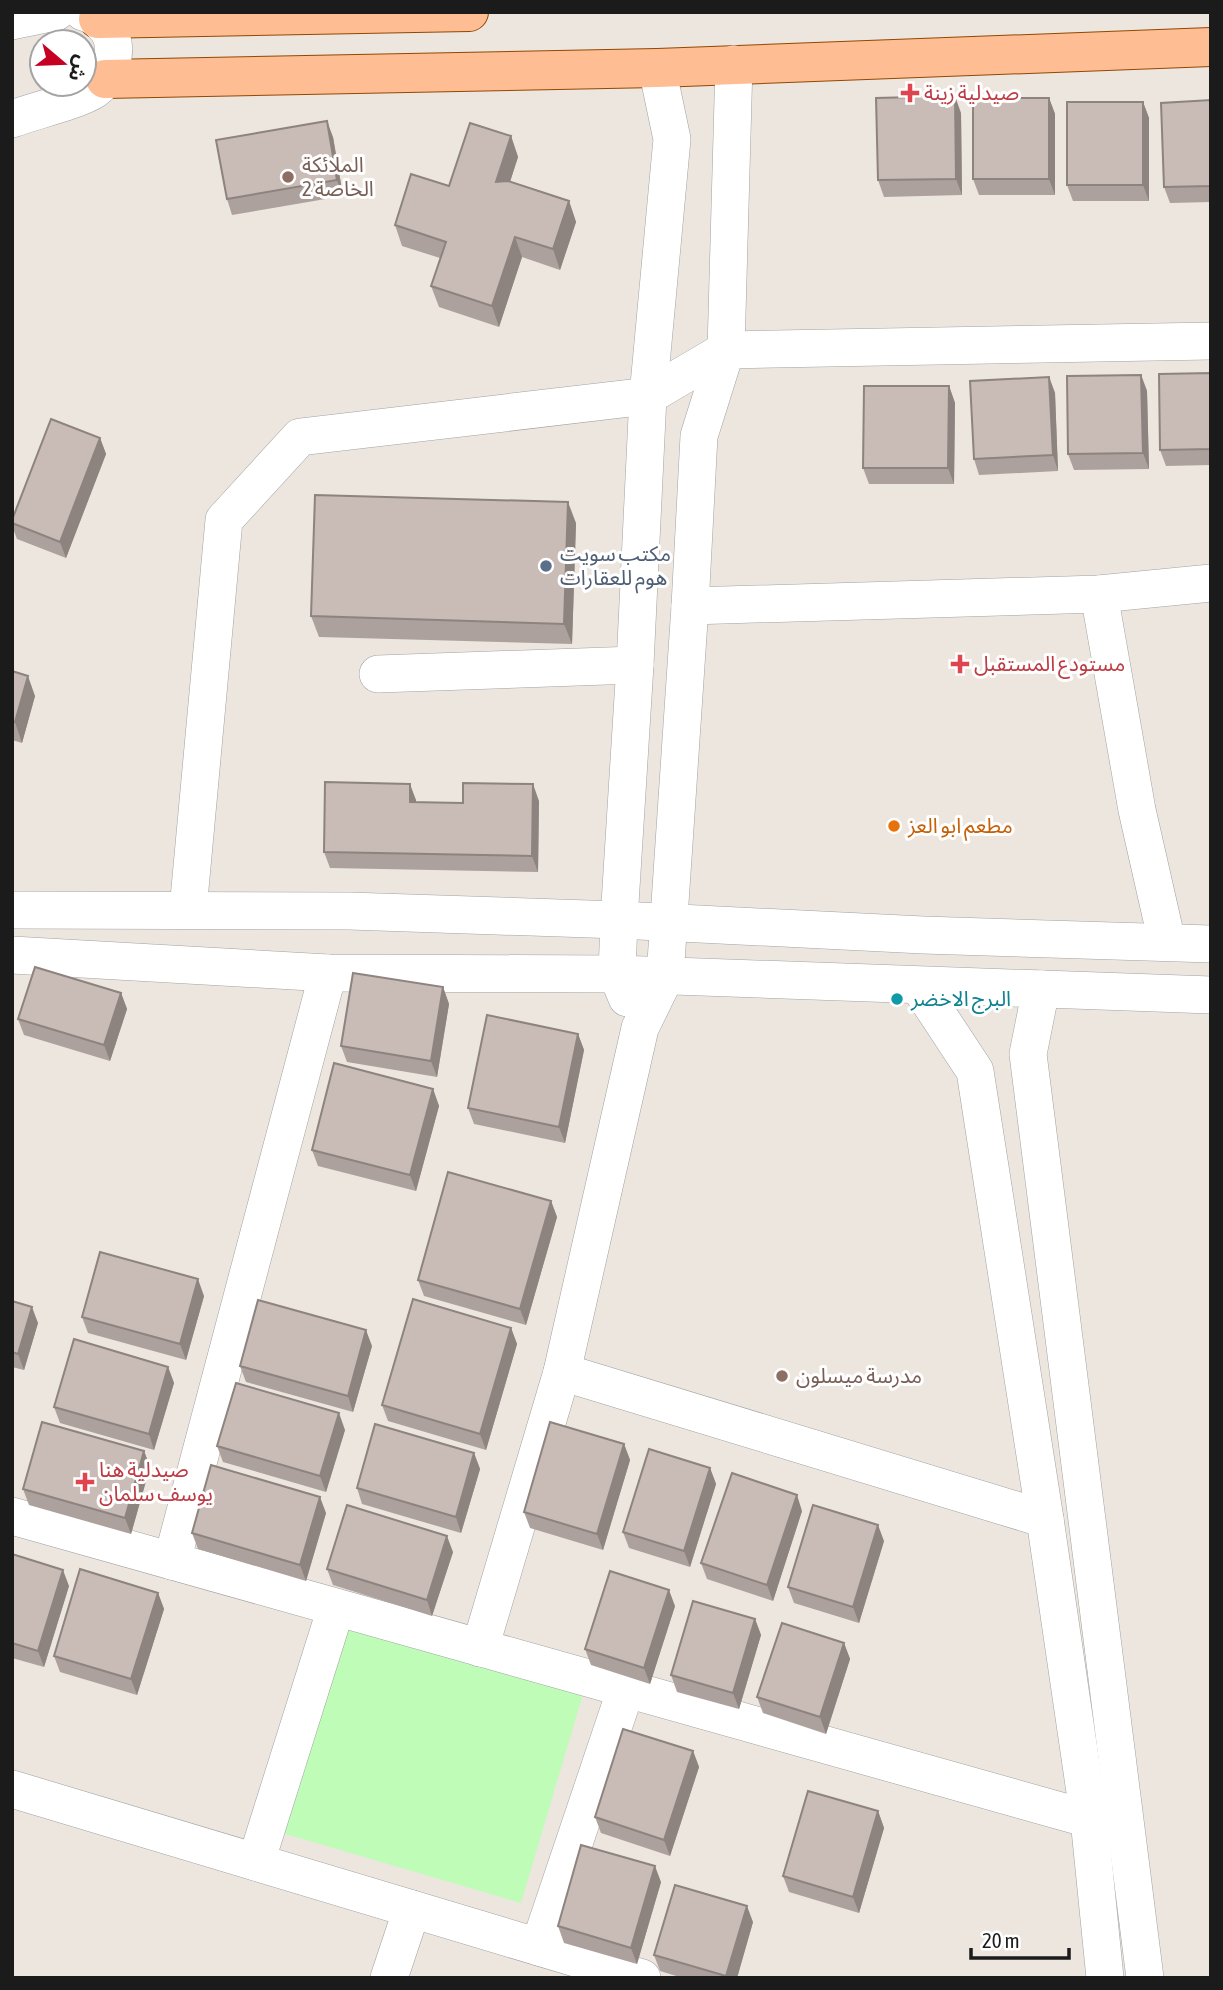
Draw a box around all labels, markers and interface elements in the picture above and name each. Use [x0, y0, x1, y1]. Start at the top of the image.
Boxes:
north arrow [28, 28, 98, 98]
text: ش [64, 53, 94, 84]
place label: صيدلية زينة [924, 80, 1019, 105]
marker: صيدلية زينة [902, 85, 918, 101]
place label: الملائكة الخاصة 2 [302, 152, 374, 200]
marker: الملائكة الخاصة 2 [280, 169, 296, 185]
place label: مكتب سويت هوم للعقارات [560, 541, 671, 594]
marker: مكتب سويت هوم للعقارات [538, 558, 554, 574]
place label: مستودع المستقبل [974, 651, 1125, 679]
marker: مستودع المستقبل [952, 656, 968, 672]
place label: مطعم ابو العز [907, 813, 1013, 841]
marker: مطعم ابو العز [886, 818, 902, 834]
place label: البرج الاخضر [910, 986, 1011, 1014]
marker: البرج الاخضر [889, 991, 905, 1007]
place label: مدرسة ميسلون [796, 1363, 922, 1388]
marker: مدرسة ميسلون [774, 1368, 790, 1384]
place label: صيدلية هنا يوسف سلمان [99, 1457, 213, 1506]
marker: صيدلية هنا يوسف سلمان [77, 1474, 93, 1490]
scale bar [971, 1916, 1069, 1960]
text: 20 m [982, 1928, 1020, 1952]

